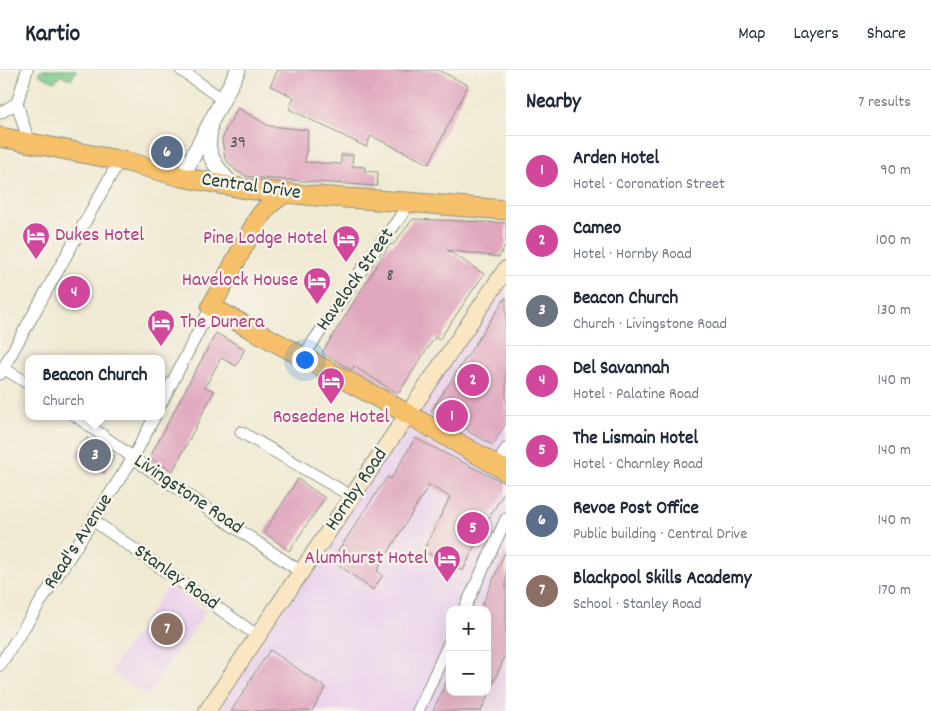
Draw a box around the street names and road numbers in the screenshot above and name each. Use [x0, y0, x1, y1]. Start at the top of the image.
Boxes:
street label: Central Drive [200, 166, 303, 208]
street label: Havelock Street [310, 223, 402, 337]
street label: Hornby Road [319, 443, 395, 537]
street label: Livingstone Road [128, 448, 248, 542]
street label: Read's Avenue [38, 489, 121, 595]
street label: Stanley Road [128, 538, 224, 618]

